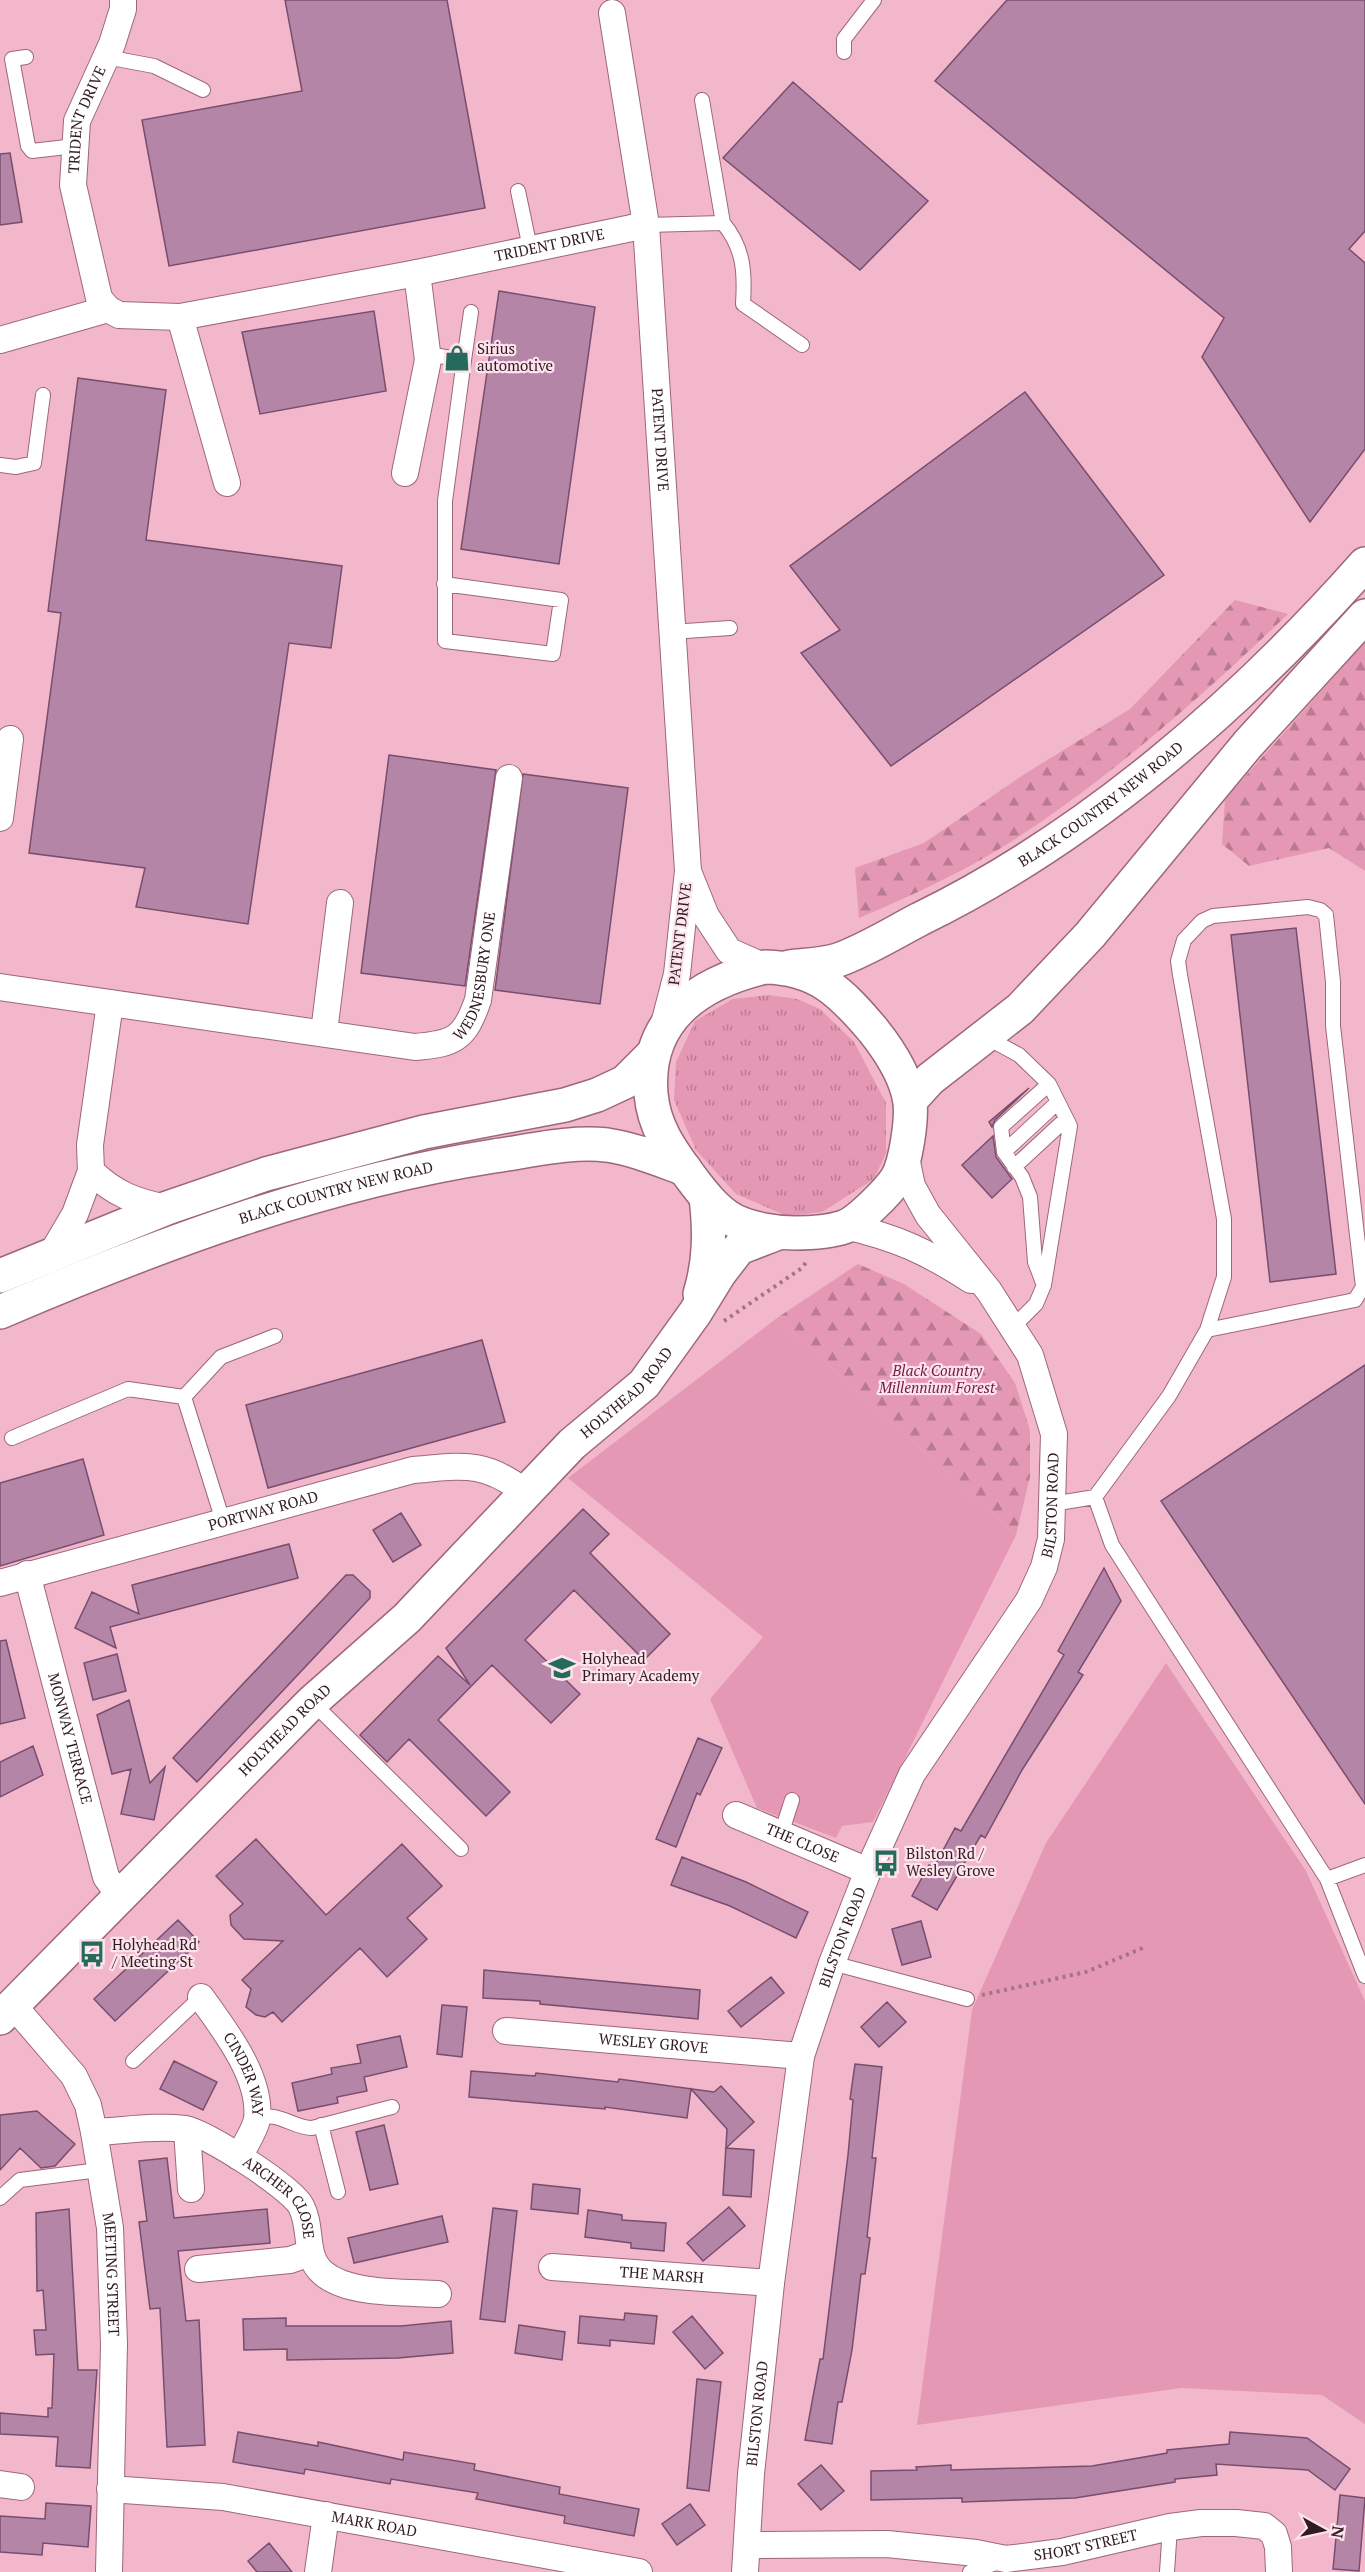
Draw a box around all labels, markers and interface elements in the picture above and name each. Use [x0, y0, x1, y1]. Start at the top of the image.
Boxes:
street label: TRIDENT DRIVE [63, 62, 110, 174]
street label: TRIDENT DRIVE [492, 223, 606, 266]
place label: Sirius automotive [477, 338, 553, 375]
shop icon: Sirius automotive [442, 343, 472, 373]
street label: PATENT DRIVE [648, 388, 674, 492]
street label: BLACK COUNTRY NEW ROAD [1014, 736, 1187, 871]
street label: PATENT DRIVE [663, 881, 695, 986]
street label: WEDNESBURY ONE [448, 910, 499, 1044]
street label: BLACK COUNTRY NEW ROAD [236, 1156, 435, 1228]
street label: HOLYHEAD ROAD [576, 1343, 676, 1442]
park label: Black Country Millennium Forest [878, 1360, 996, 1397]
street label: BILSTON ROAD [1036, 1452, 1062, 1560]
street label: PORTWAY ROAD [206, 1485, 320, 1535]
place label: Holyhead Primary Academy [582, 1648, 700, 1685]
school or university icon: Holyhead Primary Academy [547, 1653, 577, 1683]
street label: MONWAY TERRACE [44, 1670, 98, 1806]
street label: HOLYHEAD ROAD [234, 1679, 335, 1780]
street label: THE CLOSE [763, 1818, 843, 1867]
place label: Bilston Rd / Wesley Grove [906, 1843, 995, 1880]
bus stop icon: Bilston Rd / Wesley Grove [871, 1848, 901, 1878]
street label: BILSTON ROAD [814, 1884, 870, 1990]
place label: Holyhead Rd / Meeting St [111, 1934, 197, 1971]
bus stop icon: Holyhead Rd / Meeting St [77, 1939, 107, 1969]
street label: CINDER WAY [219, 2028, 269, 2117]
street label: WESLEY GROVE [598, 2028, 709, 2057]
street label: ARCHER CLOSE [239, 2151, 320, 2240]
street label: MEETING STREET [99, 2211, 125, 2336]
street label: THE MARSH [619, 2261, 705, 2287]
street label: BILSTON ROAD [741, 2360, 772, 2467]
north arrow [1293, 2500, 1353, 2560]
street label: MARK ROAD [330, 2506, 419, 2541]
street label: SHORT STREET [1033, 2524, 1139, 2564]
text: N [1326, 2525, 1350, 2540]

